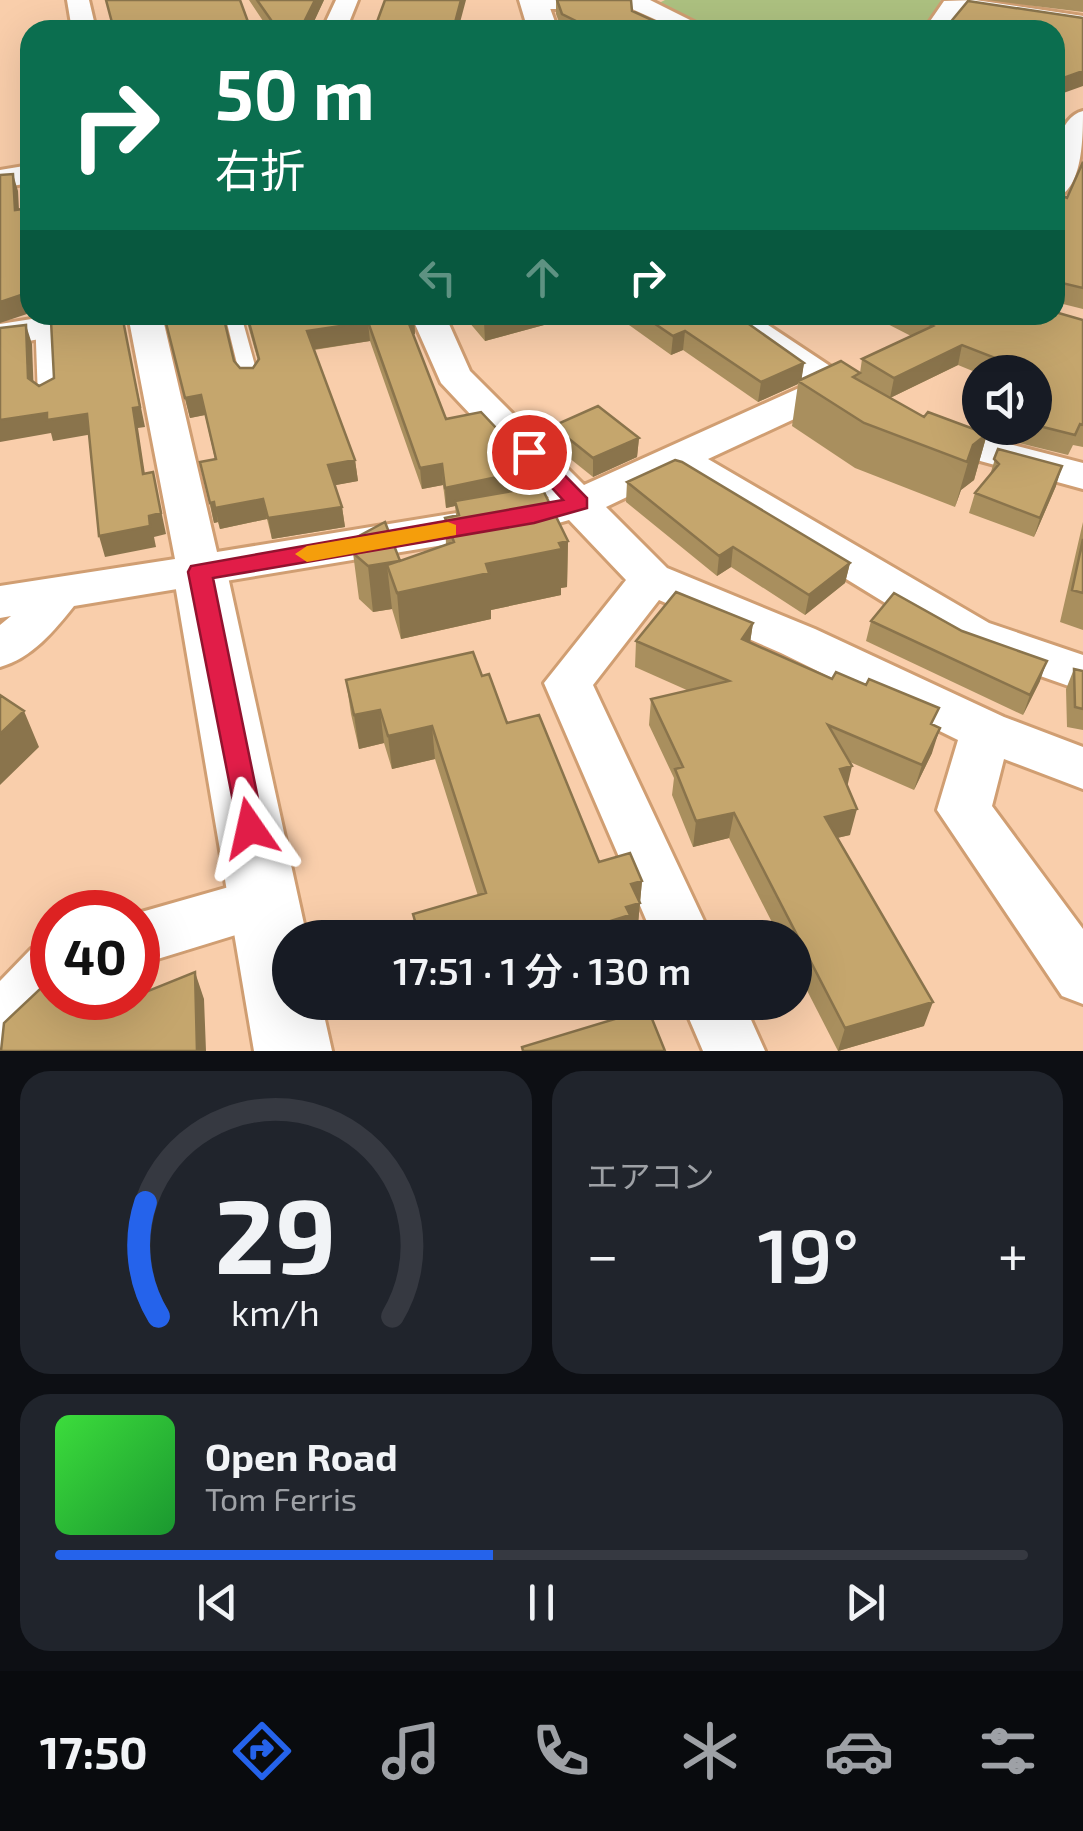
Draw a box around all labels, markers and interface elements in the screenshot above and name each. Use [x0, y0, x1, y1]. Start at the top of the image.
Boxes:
text: 50 m [215, 50, 375, 134]
icon: right [50, 60, 180, 190]
text: 右折 [215, 142, 305, 196]
icon: left [410, 250, 465, 305]
icon: ahead [515, 250, 570, 305]
icon: right [620, 250, 675, 305]
map controls [962, 355, 1052, 445]
button: sound [962, 355, 1052, 445]
pin [487, 410, 572, 495]
icon: arrive [502, 425, 557, 480]
position arrow [198, 776, 302, 880]
speed limit sign: 40 [30, 890, 160, 1020]
text: 17:51 · 1 分 · 130 m [393, 947, 691, 993]
text: エアコン [587, 1156, 715, 1194]
text: 29 [215, 1170, 337, 1295]
text: 19° [757, 1208, 859, 1298]
text: − [587, 1220, 619, 1286]
text: + [998, 1220, 1028, 1286]
text: km/h [231, 1290, 320, 1333]
text: Open Road [205, 1433, 398, 1479]
text: Tom Ferris [205, 1479, 357, 1517]
icon: previous [190, 1575, 245, 1630]
icon: pause [514, 1575, 569, 1630]
icon: next [838, 1575, 893, 1630]
icon: directions [227, 1716, 297, 1786]
icon: music [376, 1716, 446, 1786]
icon: phone [526, 1716, 596, 1786]
icon: climate [675, 1716, 745, 1786]
icon: car [824, 1716, 894, 1786]
icon: filters [973, 1716, 1043, 1786]
text: 17:50 [40, 1724, 148, 1778]

